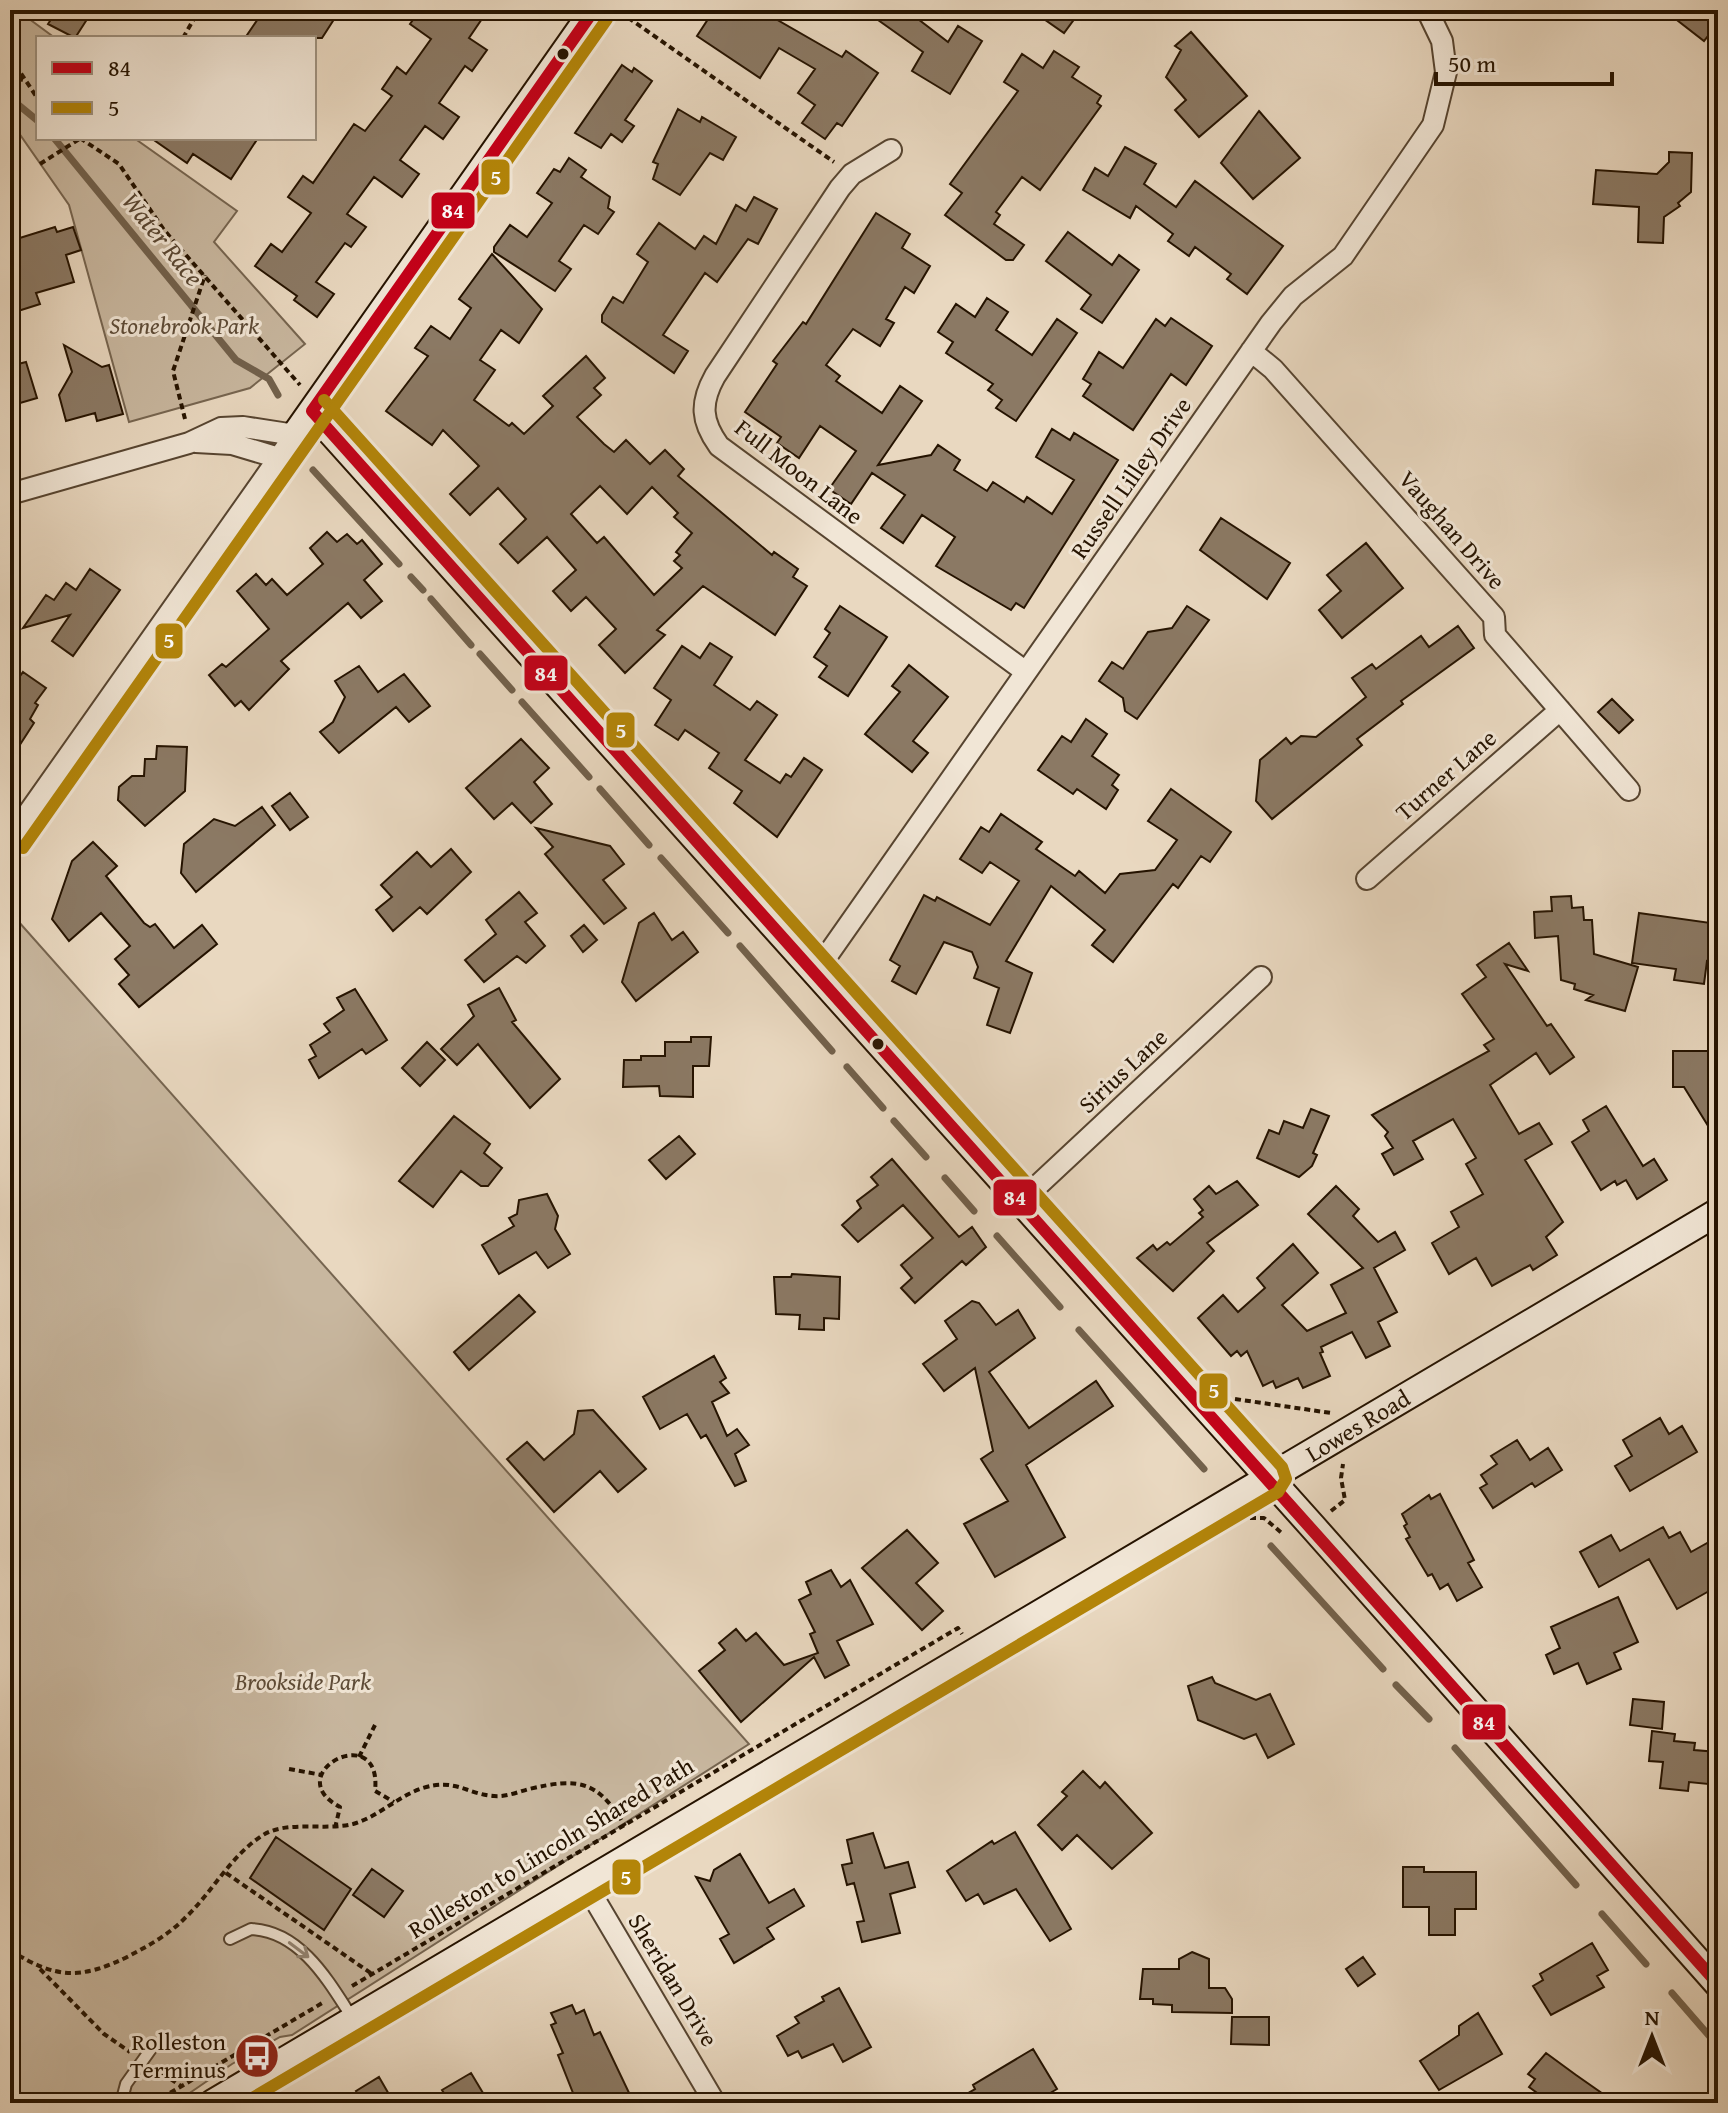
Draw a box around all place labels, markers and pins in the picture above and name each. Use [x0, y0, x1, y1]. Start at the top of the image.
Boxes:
unlabelled marker [555, 46, 571, 62]
unlabelled marker [870, 1036, 886, 1052]
place label: Rolleston Terminus [130, 2024, 227, 2087]
bus stop icon: Rolleston Terminus [233, 2032, 281, 2080]

